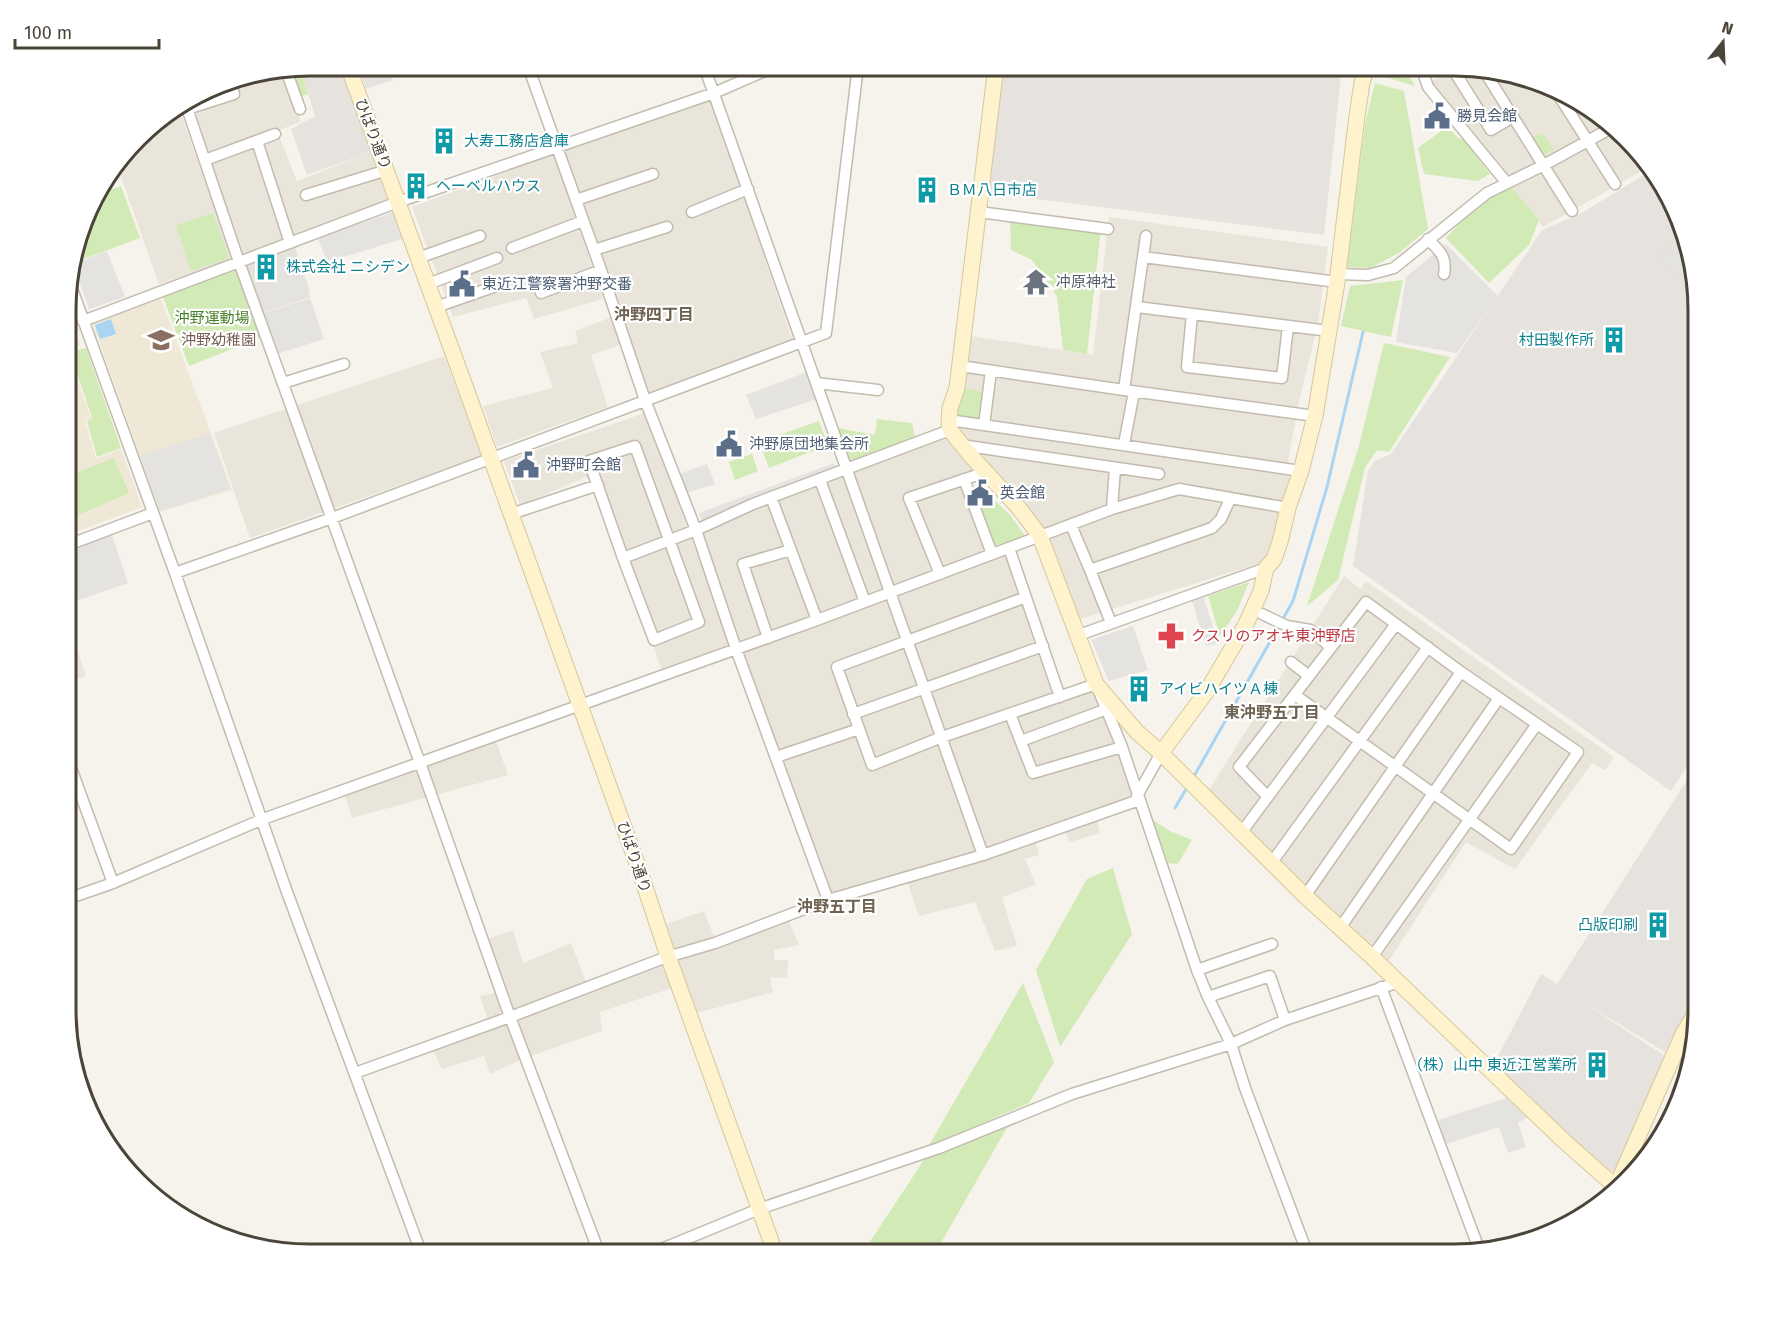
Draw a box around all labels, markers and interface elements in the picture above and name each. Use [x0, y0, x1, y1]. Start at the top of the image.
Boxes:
scale bar [15, 12, 159, 50]
north arrow [1693, 12, 1753, 72]
text: N [1720, 18, 1735, 39]
text: 100 m [24, 22, 72, 44]
street label: ひばり通り [351, 96, 395, 172]
public building icon: 勝見会館 [1422, 101, 1452, 131]
place label: 勝見会館 [1457, 107, 1517, 125]
building icon: 大寿工務店倉庫 [429, 126, 459, 156]
place label: 大寿工務店倉庫 [464, 132, 569, 150]
building icon: ヘーベルハウス [401, 171, 431, 201]
building icon: ＢＭ八日市店 [912, 175, 942, 205]
place label: ヘーベルハウス [436, 177, 541, 195]
place label: ＢＭ八日市店 [947, 181, 1037, 199]
building icon: 株式会社 ニシデン [251, 252, 281, 282]
place label: 株式会社 ニシデン [286, 258, 410, 276]
temple icon: 冲原神社 [1021, 267, 1051, 297]
public building icon: 東近江警察署沖野交番 [447, 269, 477, 299]
place label: 冲原神社 [1056, 273, 1116, 291]
place label: 東近江警察署沖野交番 [482, 275, 632, 293]
district label: 沖野四丁目 [614, 305, 694, 324]
park label: 沖野運動場 [174, 309, 250, 327]
school or university icon: 沖野幼稚園 [146, 325, 176, 355]
building icon: 村田製作所 [1599, 325, 1629, 355]
place label: 沖野幼稚園 [181, 331, 256, 349]
place label: 村田製作所 [1519, 331, 1594, 349]
public building icon: 沖野原団地集会所 [714, 429, 744, 459]
place label: 沖野原団地集会所 [749, 435, 869, 453]
public building icon: 沖野町会館 [511, 450, 541, 480]
place label: 沖野町会館 [546, 456, 621, 474]
public building icon: 英会館 [965, 478, 995, 508]
place label: 英会館 [1000, 484, 1045, 502]
pharmacy icon: クスリのアオキ東沖野店 [1156, 621, 1186, 651]
place label: クスリのアオキ東沖野店 [1191, 627, 1356, 645]
building icon: アイビハイツＡ棟 [1124, 674, 1154, 704]
place label: アイビハイツＡ棟 [1159, 680, 1278, 698]
district label: 東沖野五丁目 [1224, 703, 1320, 722]
street label: ひばり通り [613, 819, 655, 895]
district label: 沖野五丁目 [797, 897, 877, 916]
building icon: 凸版印刷 [1643, 910, 1673, 940]
place label: 凸版印刷 [1578, 916, 1638, 934]
building icon: （株）山中 東近江営業所 [1582, 1050, 1612, 1080]
place label: （株）山中 東近江営業所 [1408, 1056, 1577, 1074]

